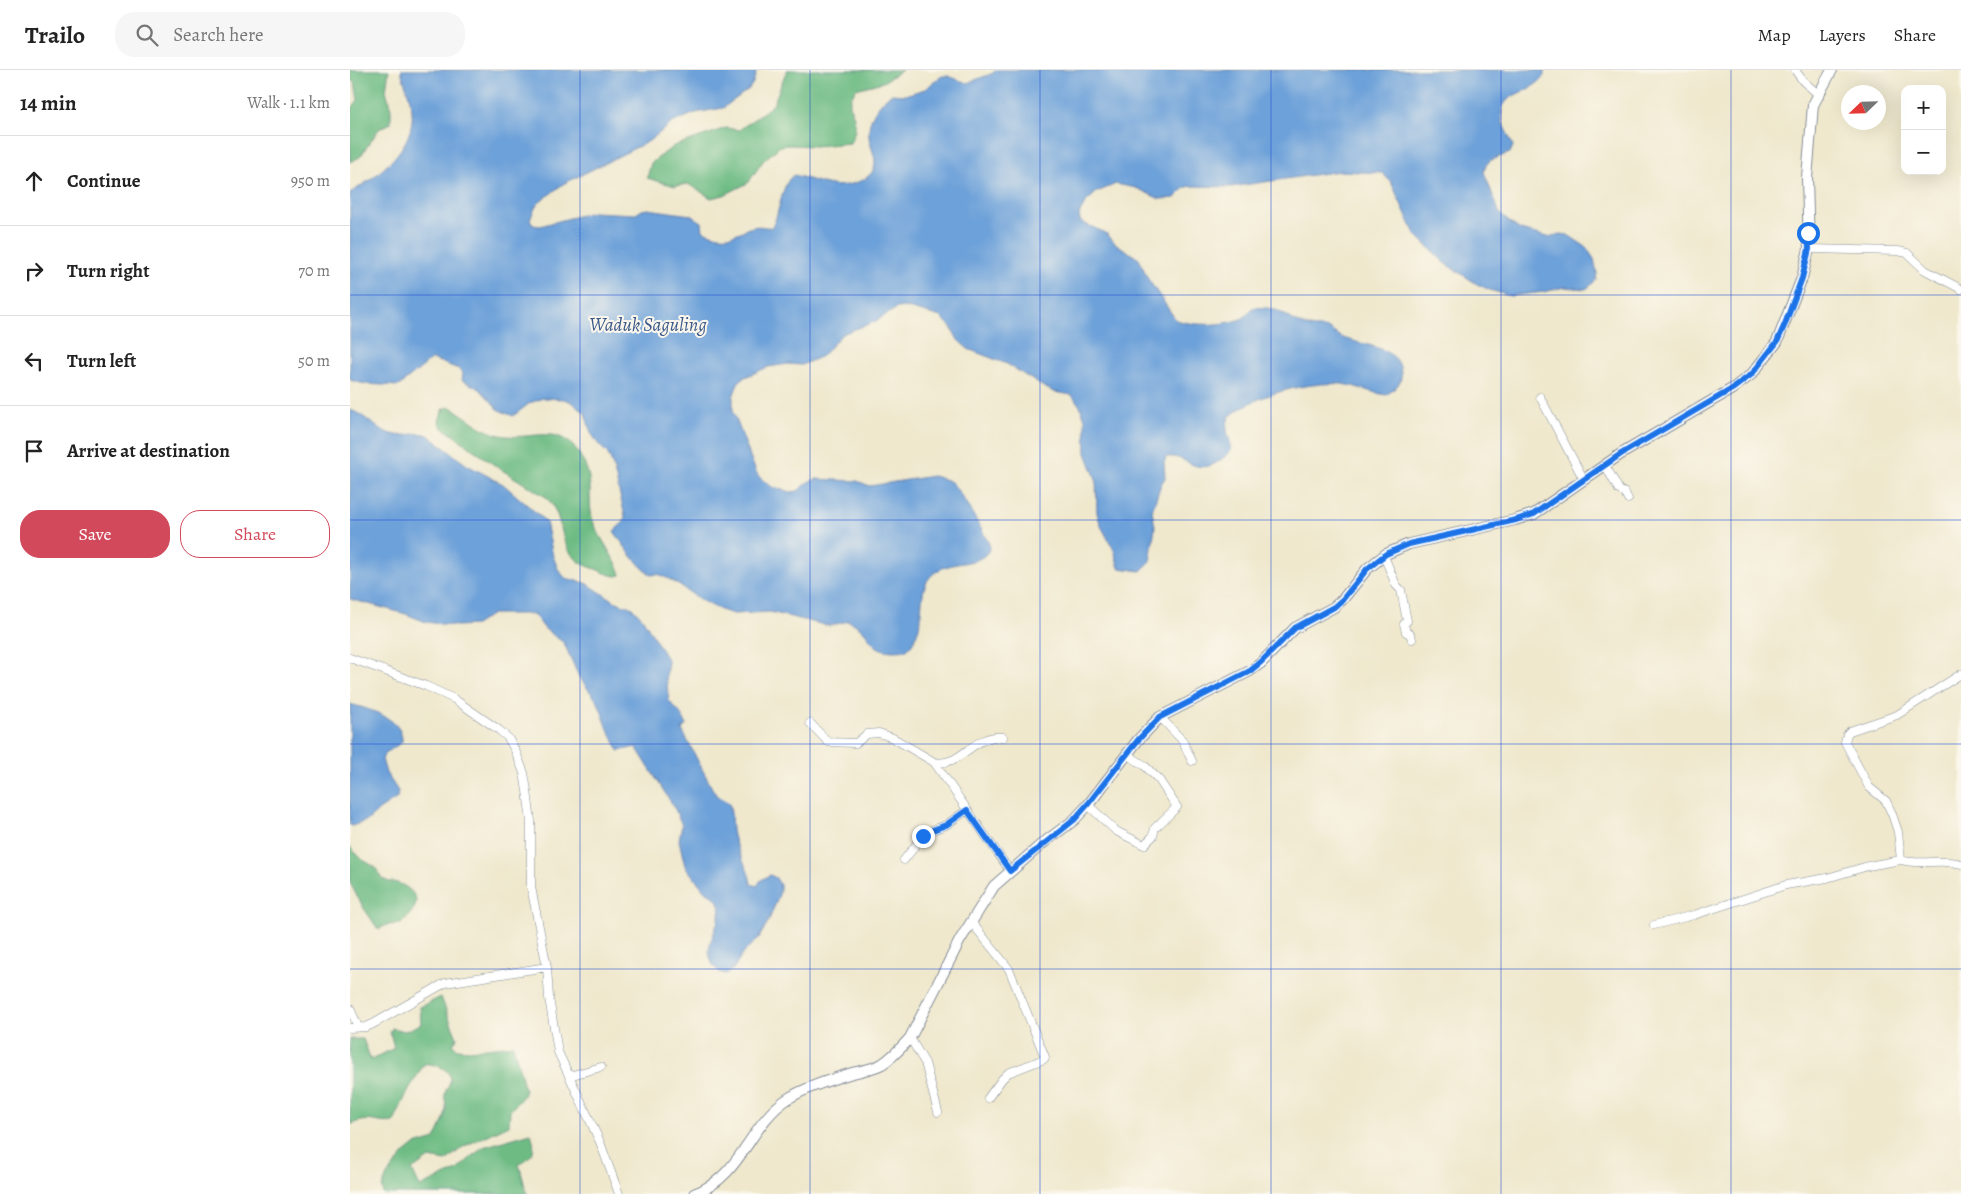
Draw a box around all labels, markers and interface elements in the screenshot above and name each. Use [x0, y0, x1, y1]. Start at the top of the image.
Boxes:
search box [115, 12, 465, 57]
text: Trailo [25, 19, 85, 51]
icon: search [133, 21, 161, 49]
text: Search here [173, 22, 264, 48]
text: Map [1758, 23, 1791, 47]
text: Layers [1819, 23, 1866, 47]
text: Share [1894, 23, 1936, 47]
north arrow [1841, 85, 1886, 130]
map controls [1901, 85, 1946, 175]
button: + [1901, 85, 1946, 130]
text: 14 min [20, 89, 77, 117]
text: Walk · 1.1 km [247, 92, 330, 114]
button: − [1901, 130, 1946, 175]
icon: ahead [20, 167, 48, 195]
text: Continue [67, 168, 141, 194]
text: 950 m [291, 170, 330, 192]
route start [1797, 222, 1820, 245]
icon: right [20, 257, 48, 285]
text: Turn right [67, 258, 149, 284]
text: 70 m [298, 260, 330, 282]
water label: Waduk Saguling [589, 312, 707, 338]
icon: left [20, 347, 48, 375]
text: Turn left [67, 348, 136, 374]
text: 50 m [298, 350, 330, 372]
icon: arrive [20, 437, 48, 465]
text: Arrive at destination [67, 438, 230, 464]
button: Save [20, 510, 170, 558]
button: Share [180, 510, 330, 558]
route end [912, 825, 935, 848]

